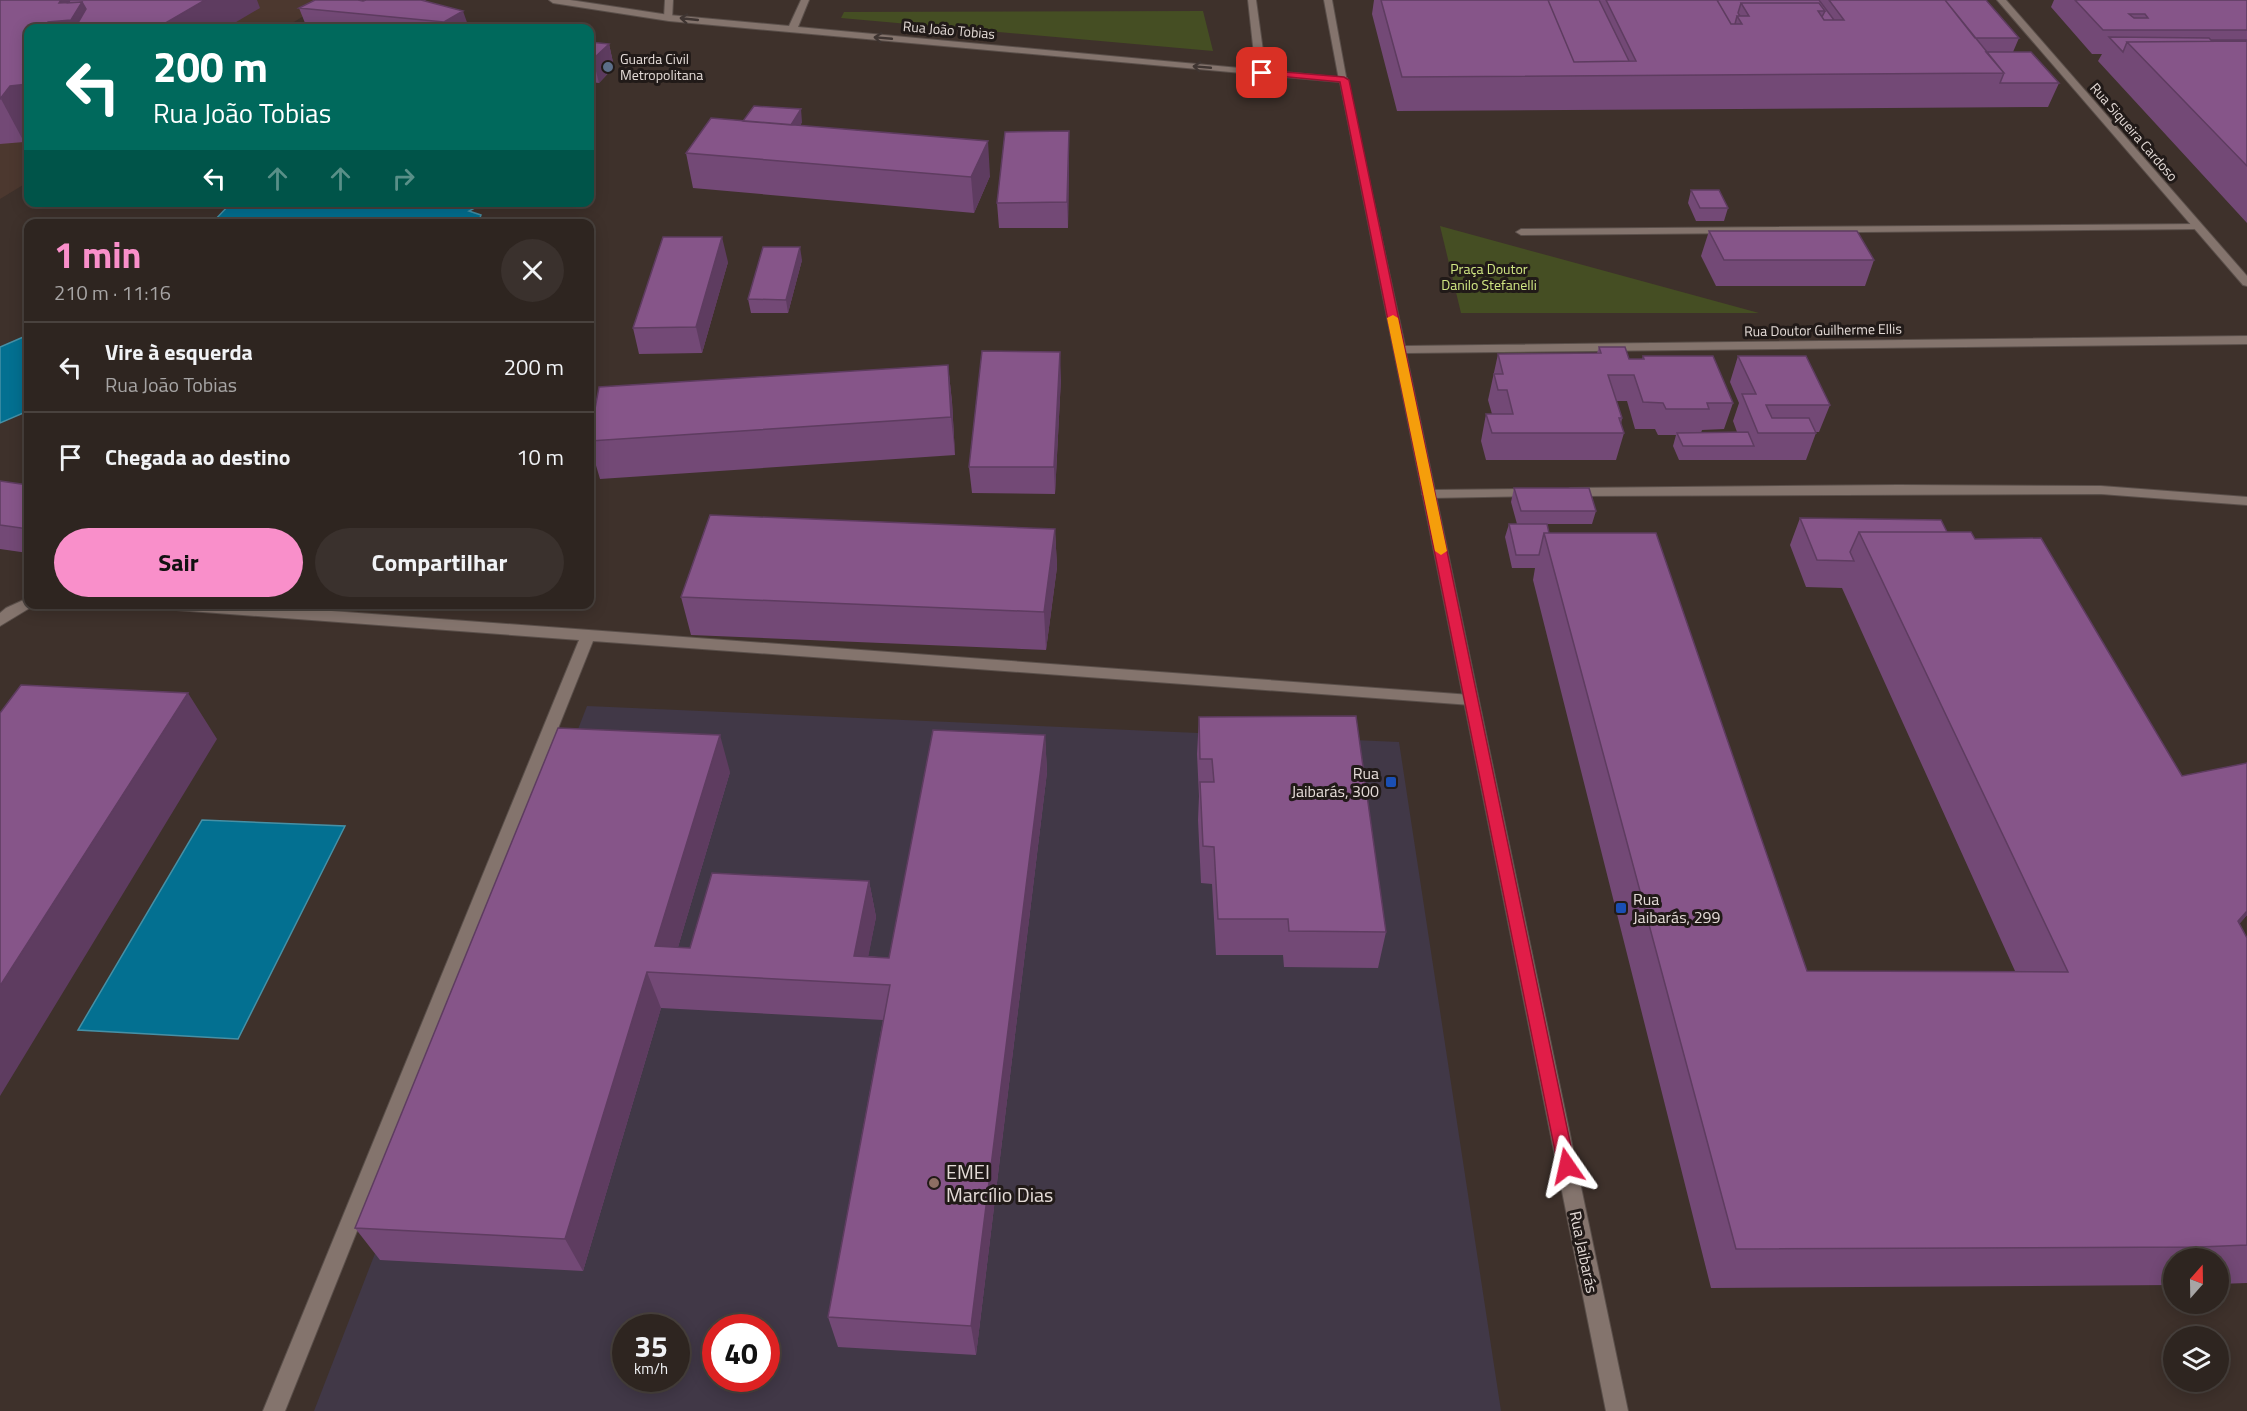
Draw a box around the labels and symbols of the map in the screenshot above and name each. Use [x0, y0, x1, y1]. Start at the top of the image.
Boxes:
one-way arrow [679, 13, 699, 24]
street label: Rua João Tobias [902, 15, 996, 44]
one-way arrow [873, 32, 893, 43]
pin [1236, 47, 1287, 98]
place label: Guarda Civil Metropolitana [620, 48, 703, 85]
marker: Guarda Civil Metropolitana [601, 60, 615, 74]
one-way arrow [1193, 61, 1213, 72]
street label: Rua Siqueira Cardoso [2086, 78, 2183, 186]
park label: Praça Doutor Danilo Stefanelli [1441, 258, 1537, 295]
street label: Rua Doutor Guilherme Ellis [1744, 318, 1902, 341]
place label: Rua Jaibarás, 300 [1291, 761, 1379, 803]
marker: Rua Jaibarás, 300 [1384, 775, 1398, 789]
place label: Rua Jaibarás, 299 [1633, 887, 1721, 929]
marker: Rua Jaibarás, 299 [1614, 901, 1628, 915]
position arrow [1535, 1134, 1599, 1198]
place label: EMEI Marcílio Dias [946, 1156, 1053, 1210]
marker: EMEI Marcílio Dias [927, 1176, 941, 1190]
street label: Rua Jaibarás [1564, 1209, 1604, 1295]
north arrow [2163, 1248, 2229, 1314]
speed limit sign: 40 [702, 1314, 780, 1392]

